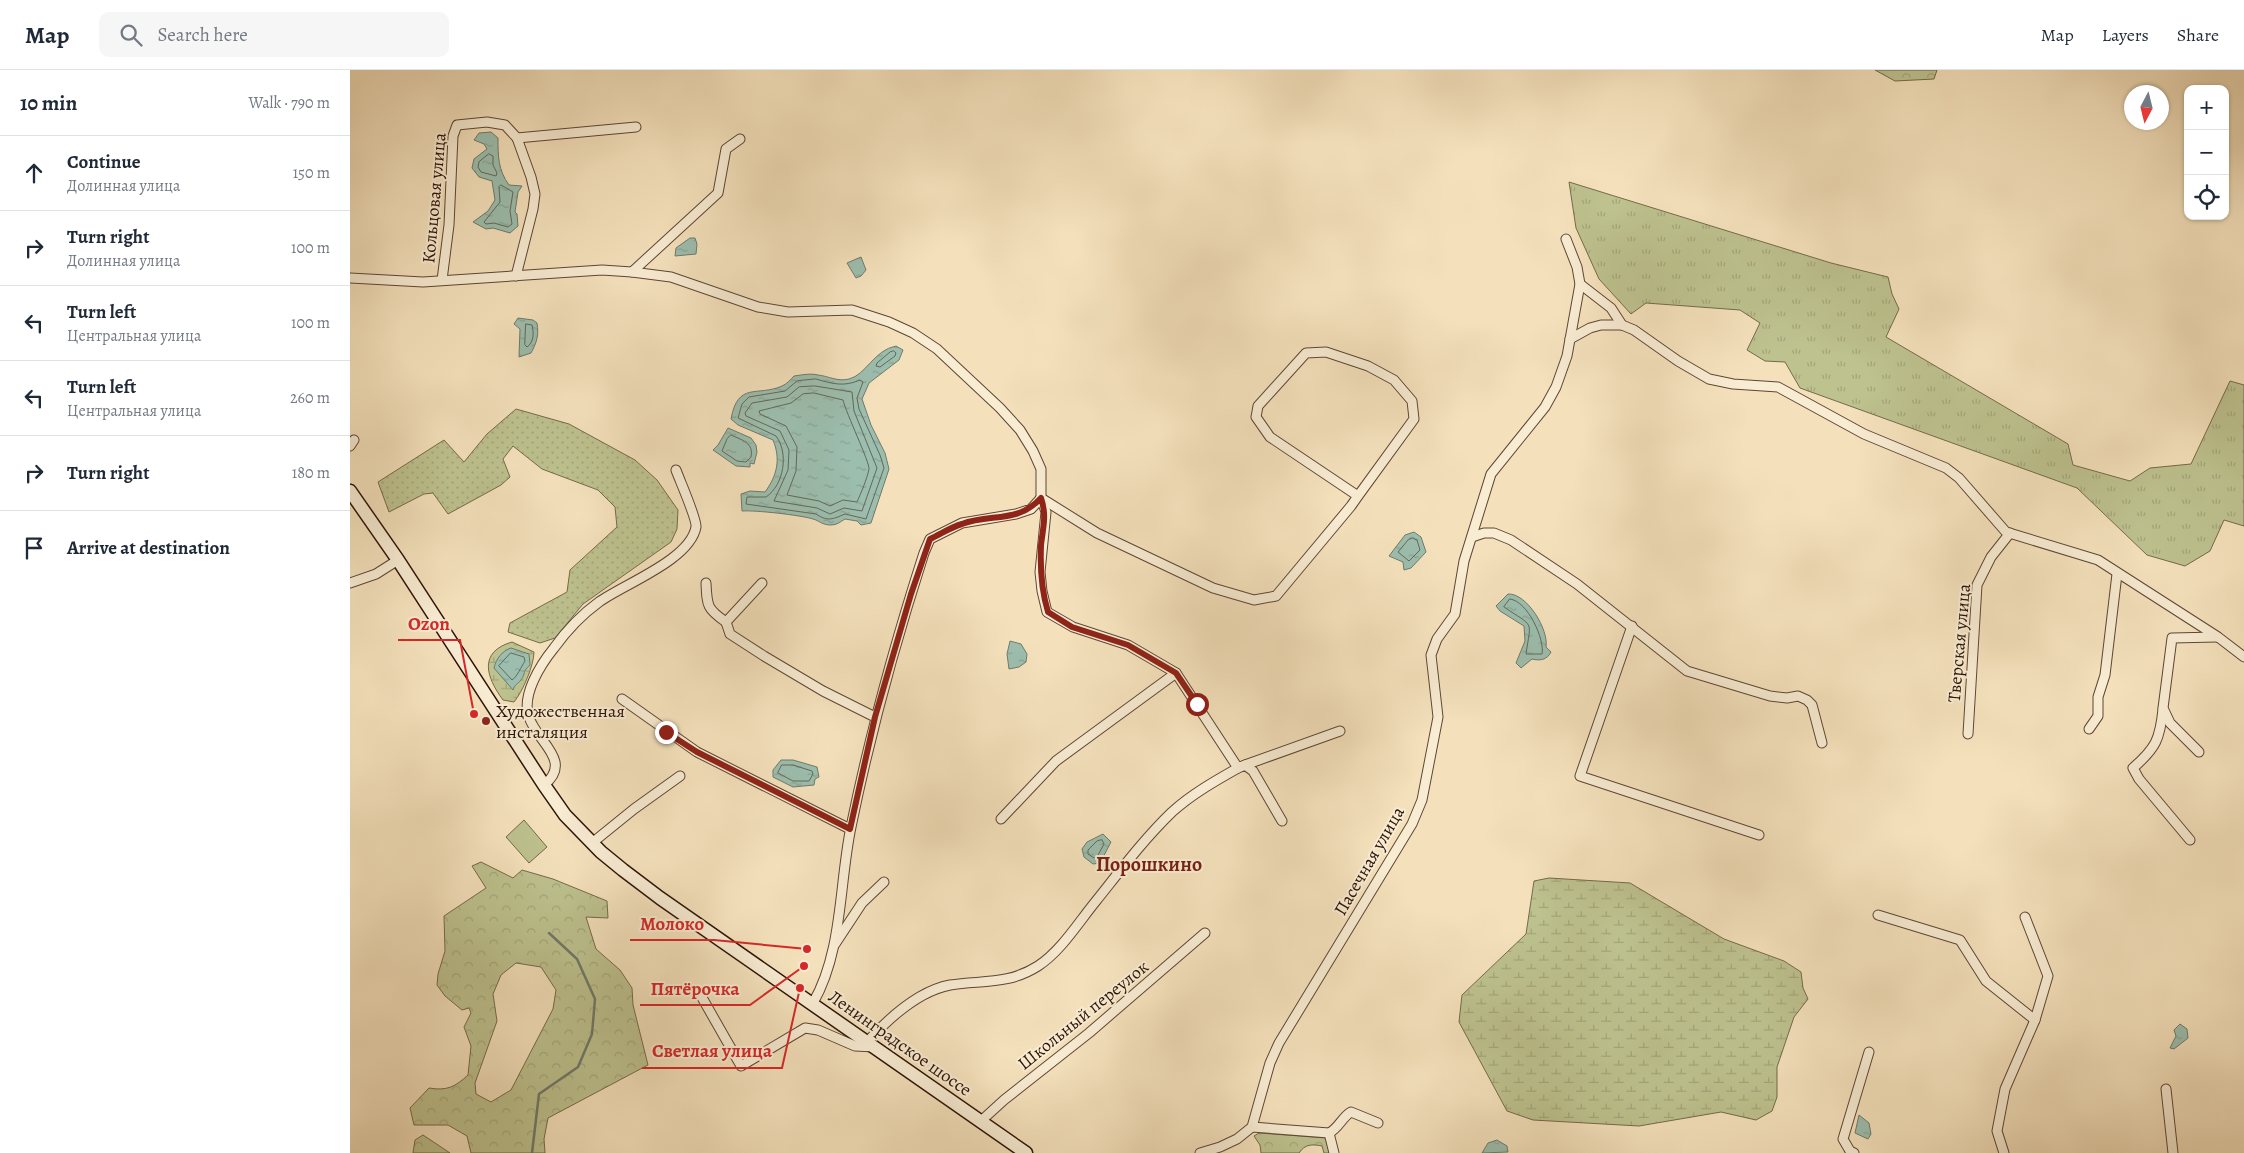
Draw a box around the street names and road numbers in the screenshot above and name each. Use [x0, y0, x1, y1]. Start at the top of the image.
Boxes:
street label: Кольцовая улица [416, 131, 452, 264]
street label: Тверская улица [1942, 582, 1976, 703]
street label: Пасечная улица [1328, 802, 1410, 920]
street label: Школьный переулок [1012, 955, 1154, 1075]
street label: Ленинградское шоссе [824, 984, 976, 1102]

